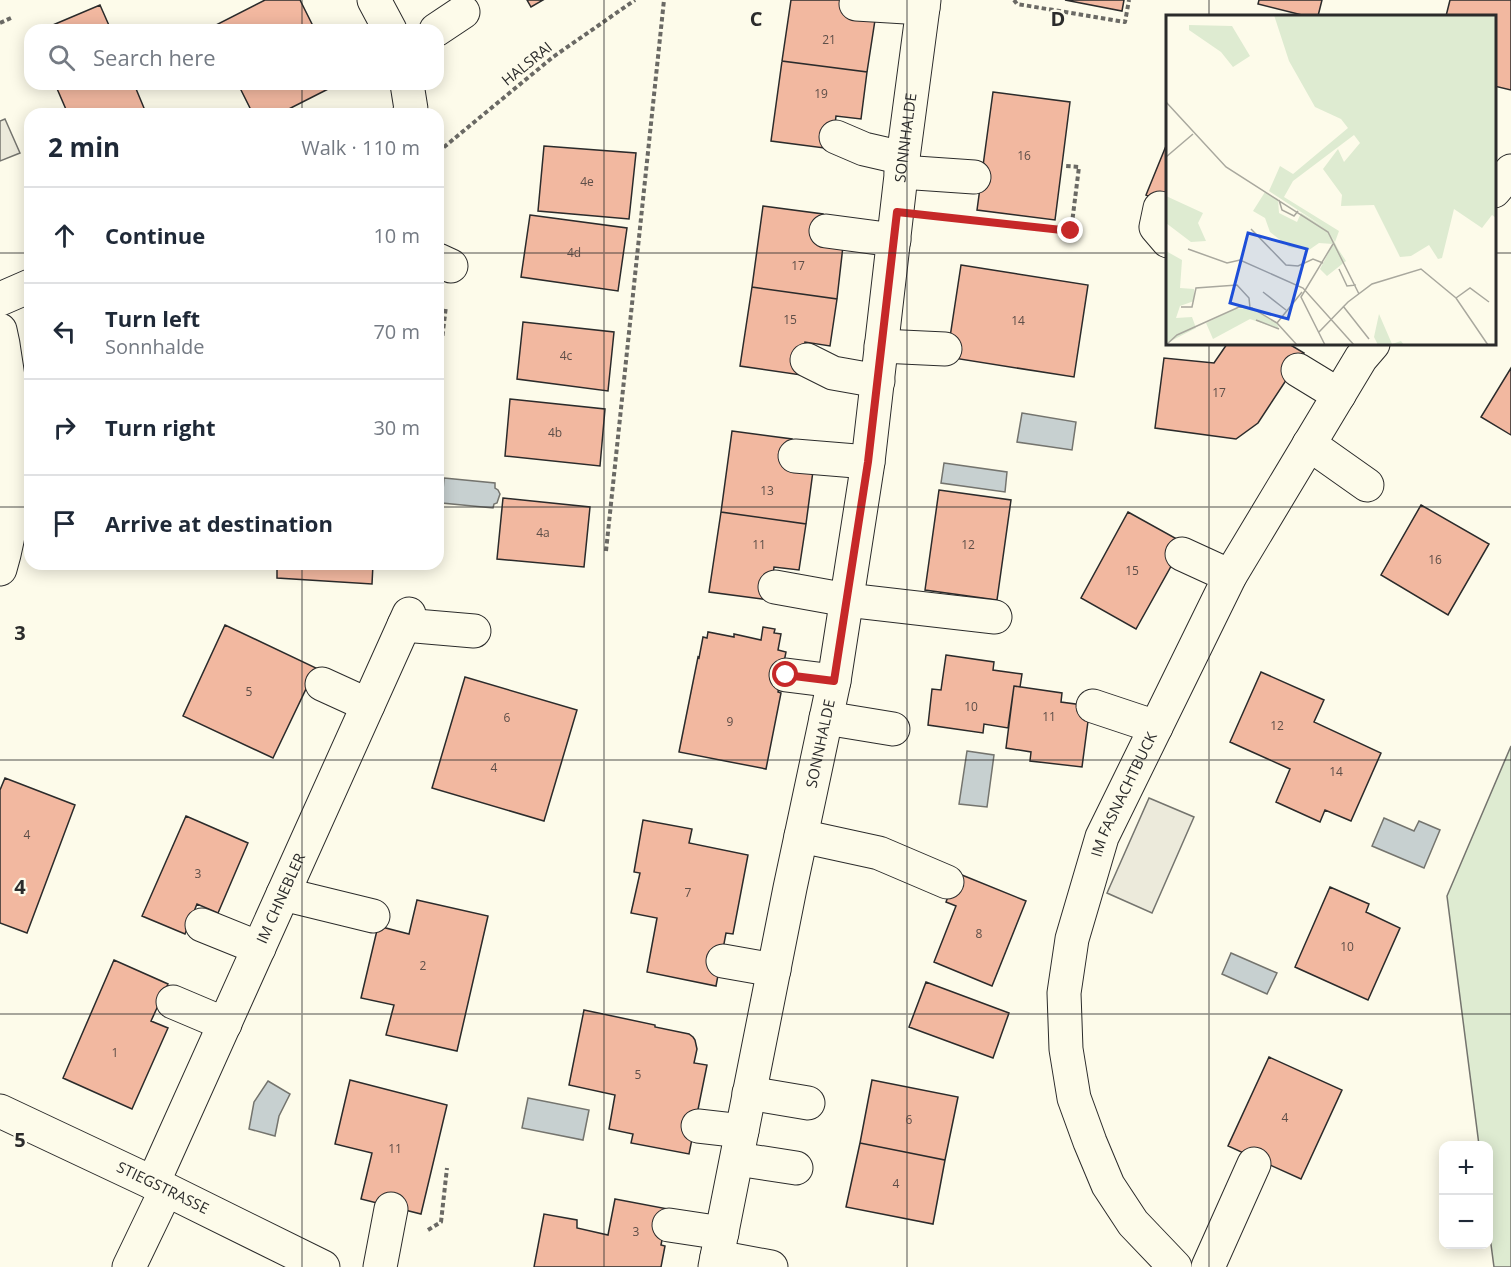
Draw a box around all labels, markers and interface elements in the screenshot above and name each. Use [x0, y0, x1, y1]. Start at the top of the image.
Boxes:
text: C [750, 5, 763, 32]
text: D [1051, 5, 1065, 32]
inset map [1166, 15, 1496, 345]
search box [24, 24, 444, 90]
house number: 21 [822, 31, 836, 48]
street label: HALSRAI [497, 37, 556, 90]
icon: search [45, 41, 78, 74]
text: Search here [93, 42, 216, 72]
house number: 19 [814, 85, 828, 102]
street label: SONNHALDE [889, 92, 921, 184]
text: 2 min [48, 129, 120, 165]
text: Walk · 110 m [301, 134, 420, 161]
house number: 16 [1017, 147, 1031, 164]
house number: 4e [580, 173, 594, 190]
route end [1057, 217, 1083, 243]
icon: ahead [48, 219, 81, 252]
text: Continue [105, 220, 205, 250]
text: 10 m [373, 222, 420, 249]
house number: 4d [567, 244, 581, 261]
house number: 17 [791, 257, 805, 274]
text: Turn left [105, 303, 200, 333]
house number: 15 [783, 311, 797, 328]
house number: 14 [1011, 312, 1025, 329]
icon: left [48, 315, 81, 348]
text: 70 m [373, 318, 420, 345]
text: Sonnhalde [105, 333, 204, 360]
house number: 4c [560, 347, 573, 364]
house number: 17 [1212, 384, 1226, 401]
icon: right [48, 411, 81, 444]
text: Turn right [105, 412, 216, 442]
text: 30 m [373, 414, 420, 441]
house number: 4b [548, 424, 562, 441]
house number: 13 [760, 482, 774, 499]
icon: arrive [48, 507, 81, 540]
text: Arrive at destination [105, 508, 333, 538]
house number: 4a [536, 524, 550, 541]
house number: 11 [752, 536, 766, 553]
house number: 12 [961, 536, 975, 553]
house number: 16 [1428, 551, 1442, 568]
house number: 15 [1125, 562, 1139, 579]
text: 3 [14, 619, 26, 646]
route start [772, 661, 798, 687]
house number: 5 [246, 683, 253, 700]
street label: SONNHALDE [801, 697, 839, 790]
house number: 10 [964, 698, 978, 715]
house number: 11 [1042, 708, 1056, 725]
house number: 6 [504, 709, 511, 726]
house number: 9 [727, 713, 734, 730]
house number: 12 [1270, 717, 1284, 734]
street label: IM FASNACHTBUCK [1086, 728, 1161, 859]
house number: 4 [491, 759, 498, 776]
house number: 14 [1329, 763, 1343, 780]
house number: 4 [24, 826, 31, 843]
street label: IM CHNEBLER [251, 849, 309, 946]
house number: 3 [195, 865, 202, 882]
text: 4 [14, 873, 26, 900]
house number: 7 [685, 884, 692, 901]
house number: 8 [976, 925, 983, 942]
house number: 10 [1340, 938, 1354, 955]
house number: 2 [420, 957, 427, 974]
house number: 1 [112, 1044, 118, 1061]
house number: 5 [635, 1066, 642, 1083]
house number: 4 [1282, 1109, 1289, 1126]
house number: 6 [906, 1111, 913, 1128]
text: 5 [14, 1126, 26, 1153]
house number: 11 [388, 1140, 402, 1157]
map controls [1439, 1141, 1493, 1249]
button: + [1439, 1141, 1493, 1195]
street label: STIEGSTRASSE [114, 1156, 212, 1218]
house number: 4 [893, 1175, 900, 1192]
button: − [1439, 1195, 1493, 1249]
house number: 3 [633, 1223, 640, 1240]

